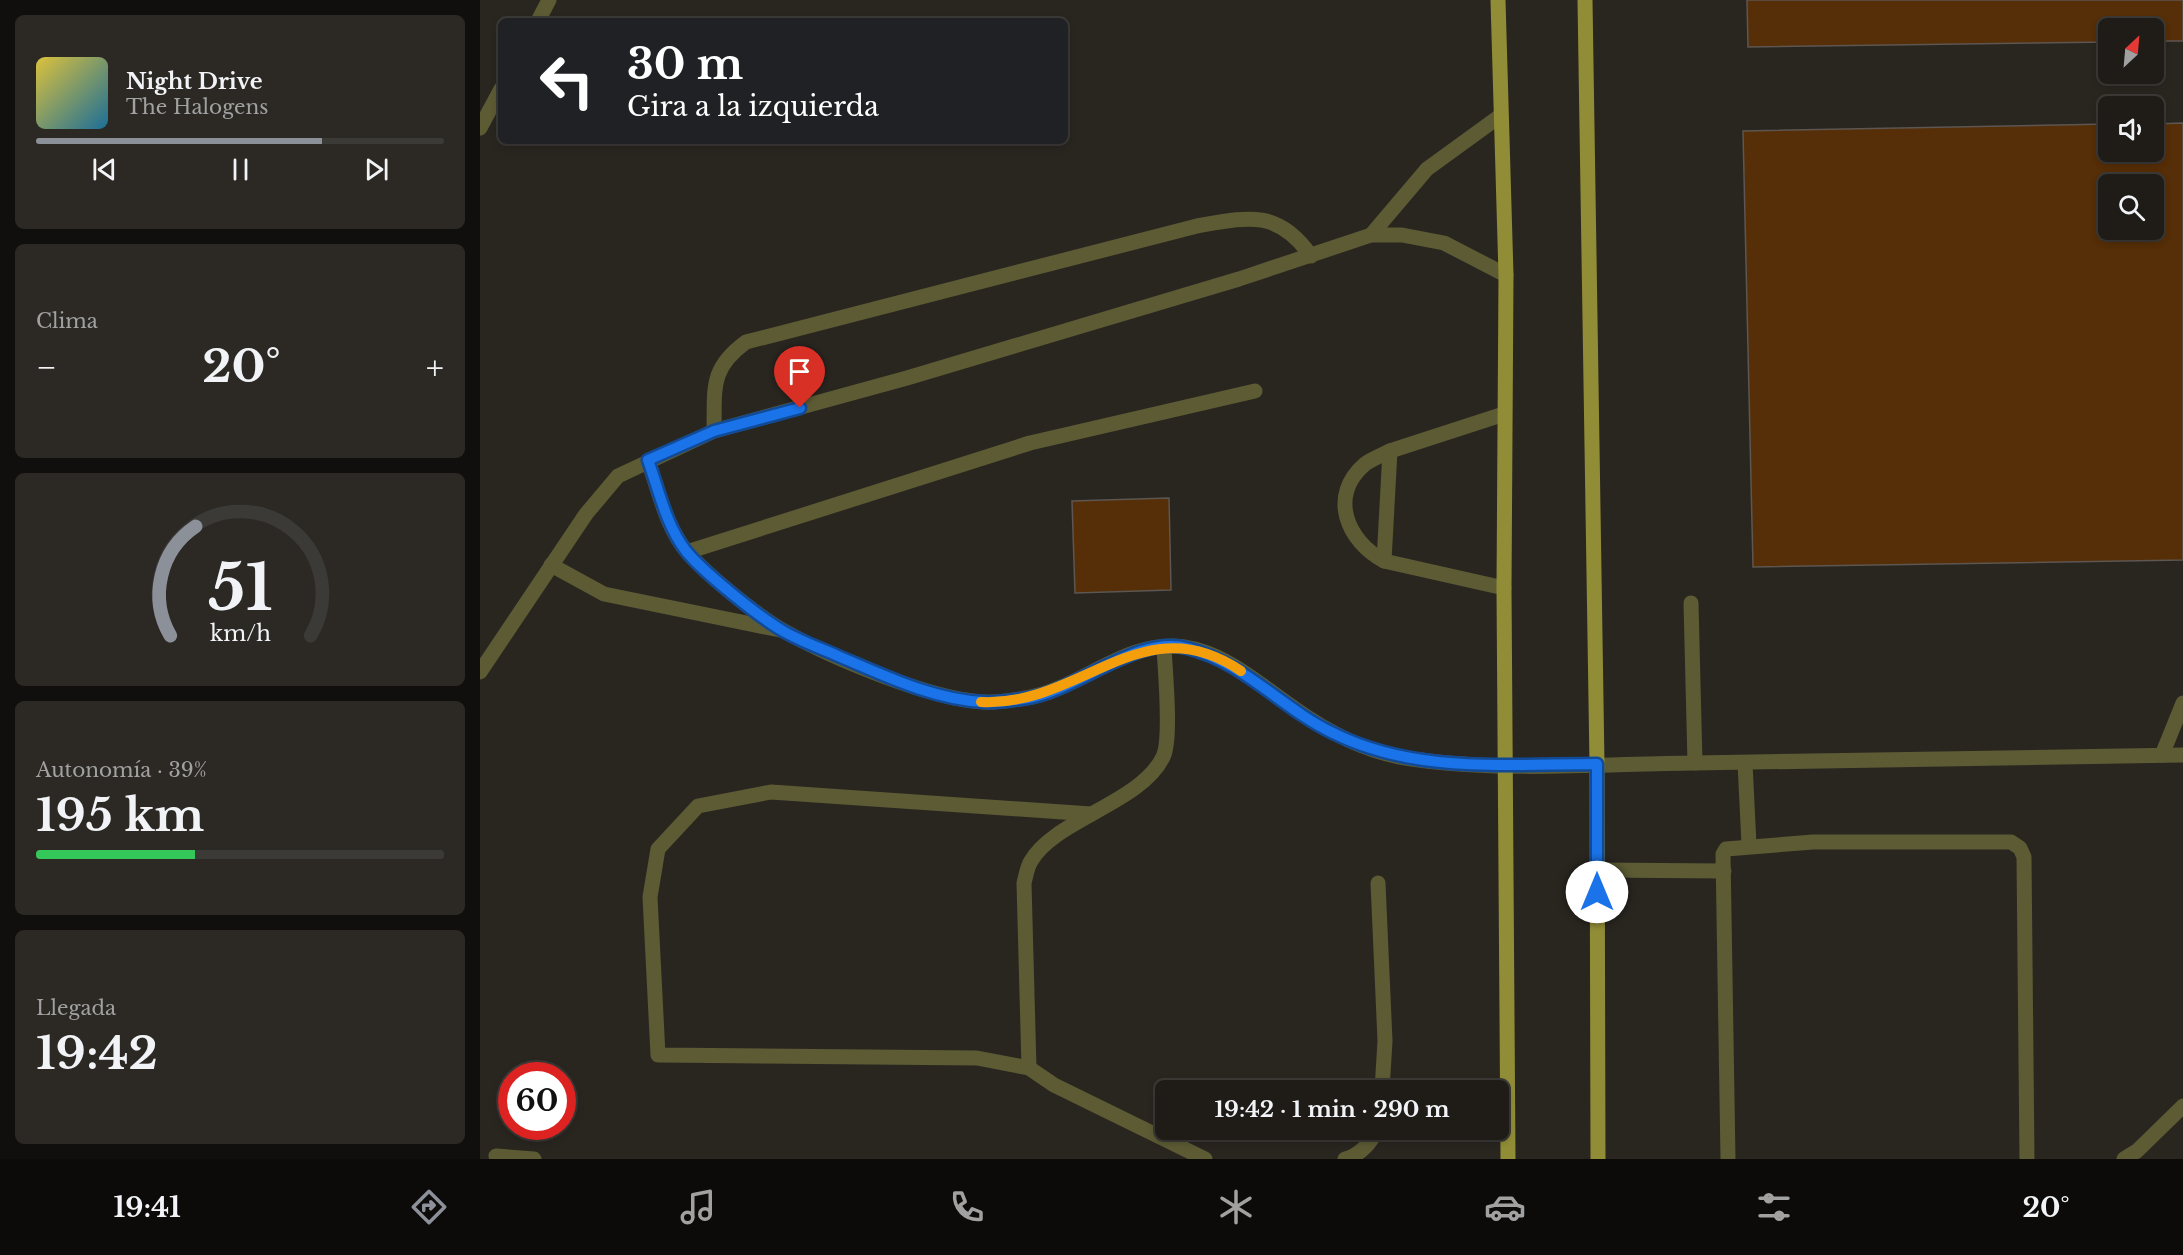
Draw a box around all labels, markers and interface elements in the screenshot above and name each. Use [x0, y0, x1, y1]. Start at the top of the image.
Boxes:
north arrow [2098, 18, 2164, 84]
map controls [2098, 18, 2164, 240]
text: 30 m [627, 38, 743, 90]
icon: left [528, 42, 606, 120]
text: Night Drive [126, 68, 263, 95]
text: Gira a la izquierda [627, 90, 879, 123]
text: The Halogens [126, 95, 268, 119]
button: sound [2098, 96, 2164, 162]
icon: previous [88, 153, 121, 186]
icon: pause [224, 153, 257, 186]
icon: next [360, 153, 393, 186]
button: search [2098, 174, 2164, 240]
text: Clima [36, 309, 98, 333]
text: 20° [202, 338, 281, 394]
pin [774, 346, 825, 408]
text: − [36, 347, 57, 388]
text: + [426, 347, 444, 388]
icon: arrive [783, 355, 816, 388]
text: 51 [208, 550, 272, 628]
text: km/h [210, 621, 271, 648]
text: Autonomía · 39% [36, 758, 207, 782]
text: 195 km [36, 787, 204, 843]
position arrow [1565, 860, 1629, 924]
text: Llegada [36, 996, 116, 1020]
text: 19:42 [36, 1025, 158, 1081]
speed limit sign: 60 [498, 1062, 576, 1140]
text: 19:42 · 1 min · 290 m [1214, 1096, 1450, 1123]
icon: directions [408, 1186, 450, 1228]
icon: music [677, 1186, 719, 1228]
icon: phone [946, 1186, 988, 1228]
icon: climate [1215, 1186, 1257, 1228]
icon: car [1484, 1186, 1526, 1228]
icon: filters [1753, 1186, 1795, 1228]
text: 19:41 [114, 1191, 181, 1224]
text: 20° [2022, 1191, 2069, 1224]

